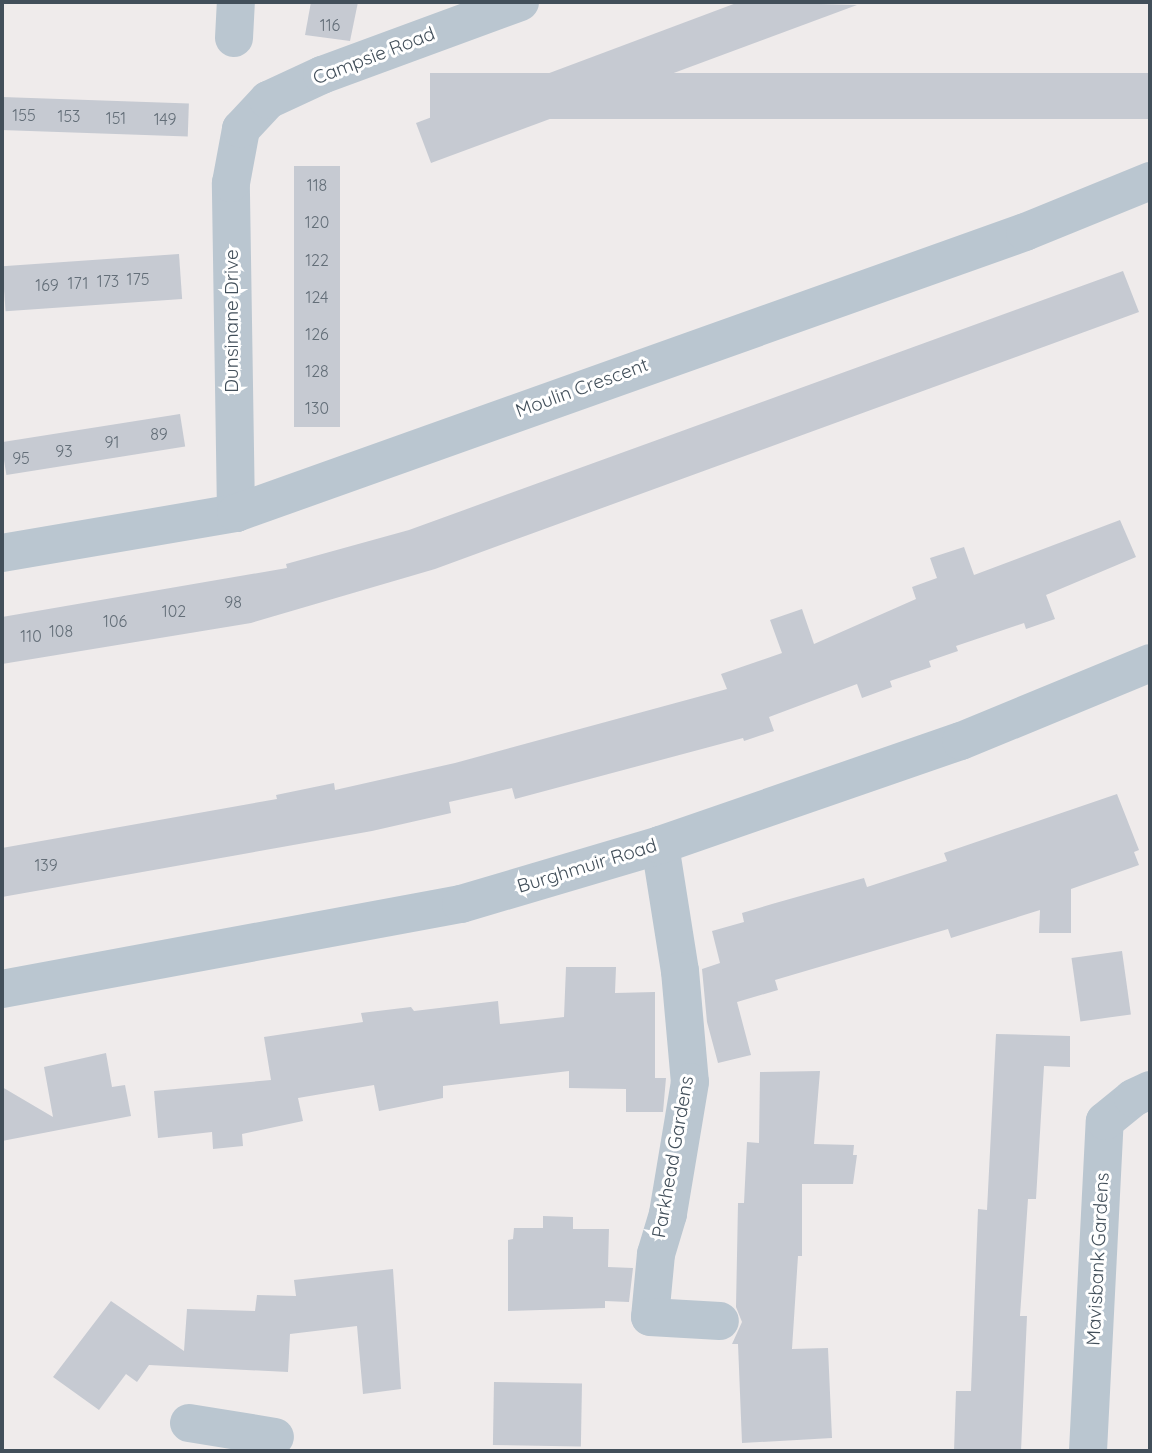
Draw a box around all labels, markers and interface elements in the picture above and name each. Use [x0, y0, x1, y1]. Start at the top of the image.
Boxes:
house number: 116 [320, 15, 340, 35]
street label: Campsie Road [310, 22, 438, 90]
house number: 155 [12, 105, 36, 125]
house number: 153 [57, 106, 81, 126]
house number: 151 [106, 108, 126, 128]
house number: 149 [154, 109, 176, 129]
house number: 118 [307, 175, 327, 195]
house number: 120 [305, 212, 329, 232]
street label: Dunsinane Drive [221, 249, 243, 393]
house number: 122 [305, 250, 329, 270]
house number: 175 [127, 269, 149, 289]
house number: 173 [97, 271, 119, 291]
house number: 171 [68, 273, 88, 293]
house number: 169 [35, 275, 59, 295]
house number: 124 [306, 287, 328, 307]
house number: 126 [305, 324, 329, 344]
street label: Moulin Crescent [513, 353, 651, 423]
house number: 128 [305, 361, 329, 381]
house number: 130 [305, 398, 329, 418]
house number: 89 [150, 424, 168, 444]
house number: 91 [105, 432, 119, 452]
house number: 93 [55, 441, 73, 461]
house number: 95 [12, 448, 30, 468]
house number: 98 [224, 592, 242, 612]
house number: 102 [162, 601, 186, 621]
house number: 106 [103, 611, 127, 631]
house number: 108 [49, 621, 73, 641]
house number: 110 [20, 626, 42, 646]
street label: Burghmuir Road [514, 834, 660, 898]
house number: 139 [34, 855, 58, 875]
street label: Parkhead Gardens [648, 1074, 698, 1240]
street label: Mavisbank Gardens [1082, 1172, 1114, 1346]

